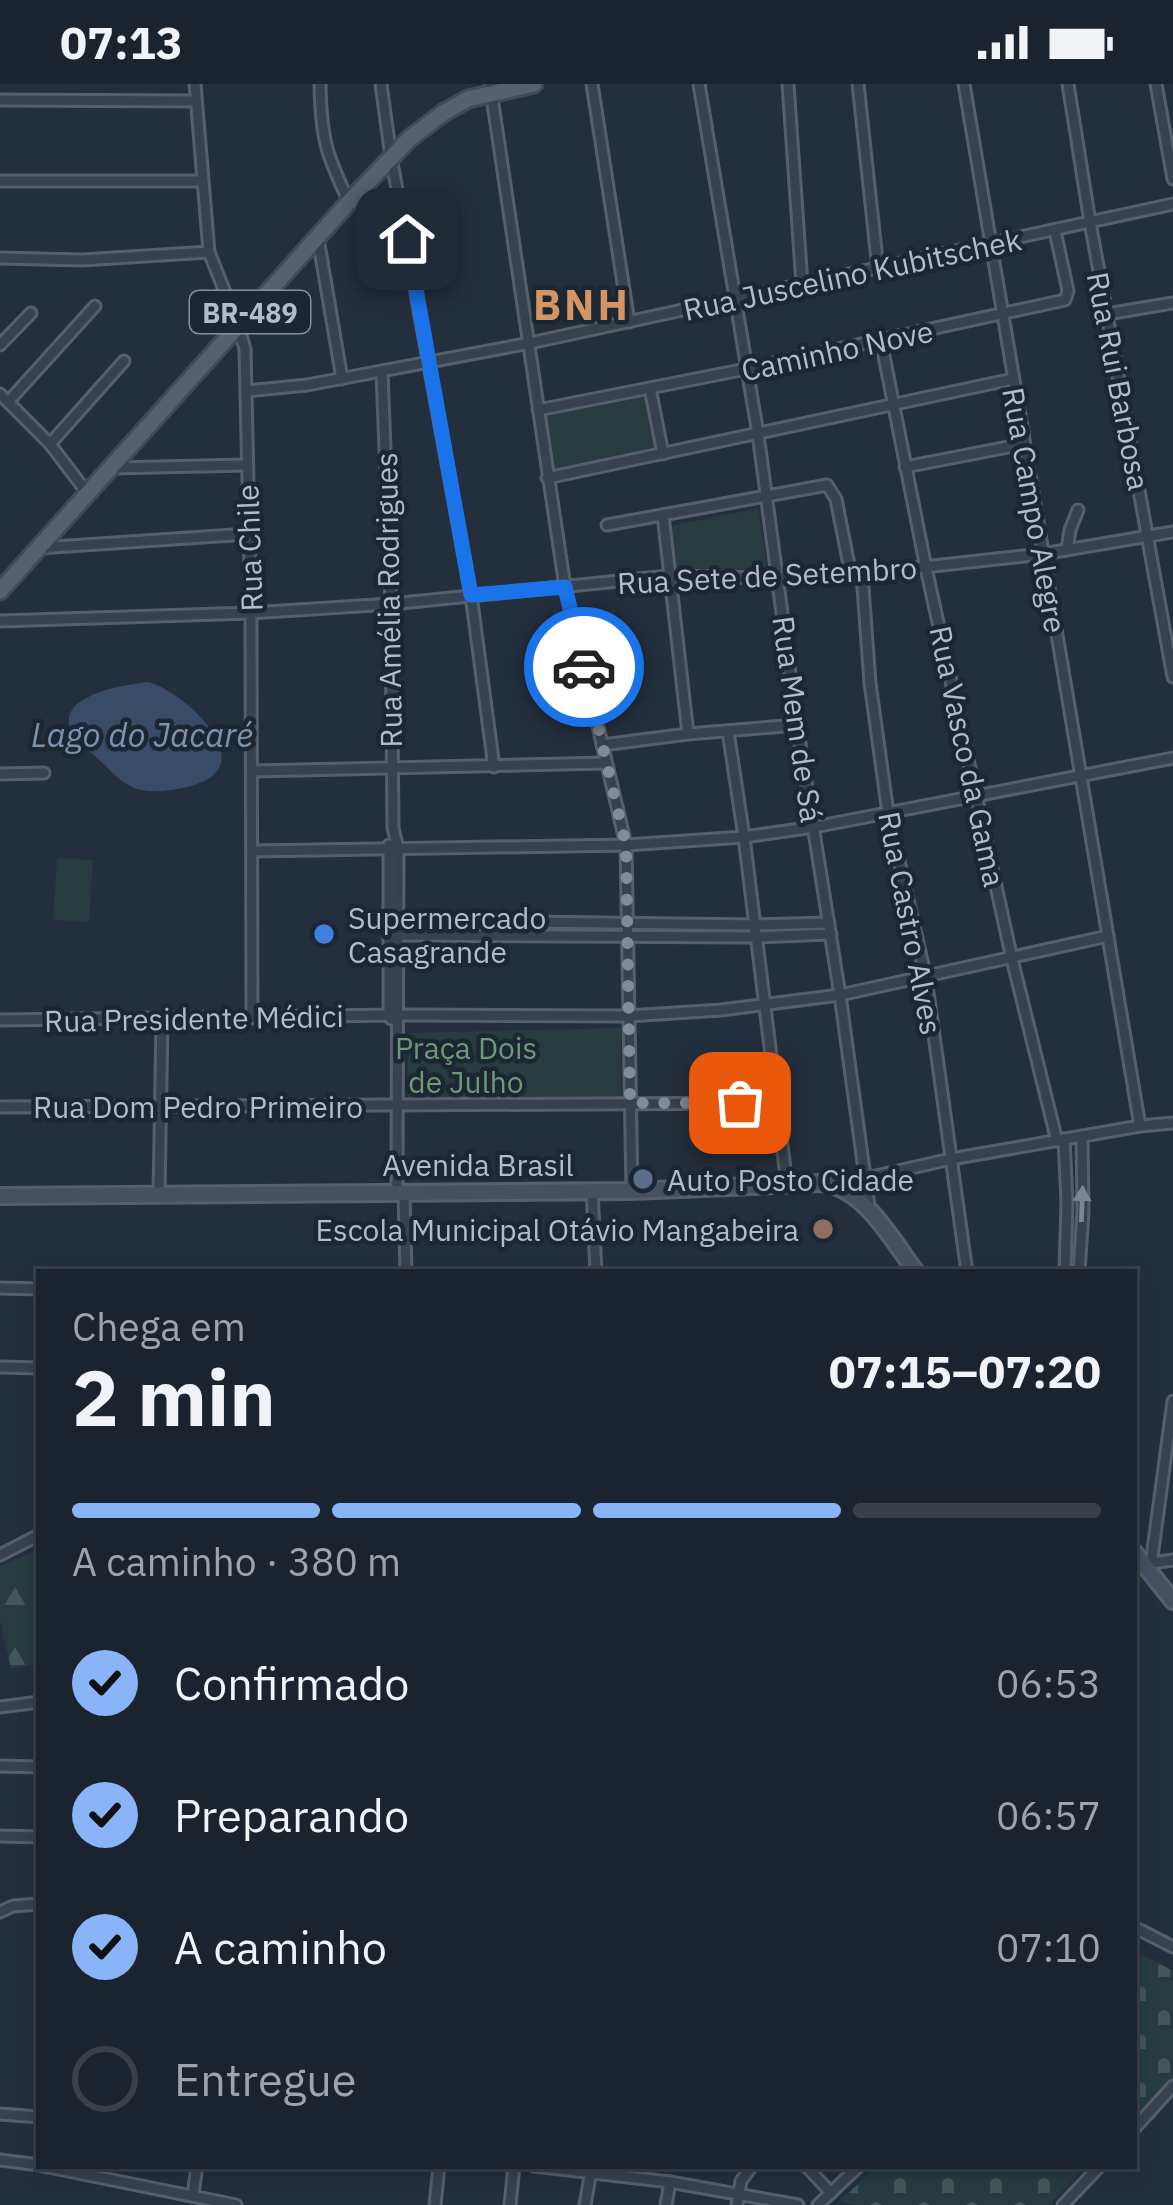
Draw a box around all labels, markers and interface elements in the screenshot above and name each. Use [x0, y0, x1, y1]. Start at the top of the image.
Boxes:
text: 07:13 [60, 13, 183, 71]
pin [356, 188, 458, 290]
icon: home [374, 206, 440, 272]
street label: Rua Juscelino Kubitschek [679, 219, 1025, 329]
street label: Rua Rui Barbosa [1079, 269, 1159, 493]
district label: BNH [533, 277, 631, 332]
road number: BR-489 [190, 291, 310, 333]
street label: Caminho Nove [738, 311, 936, 389]
street label: Rua Campo Alegre [994, 384, 1076, 636]
street label: Rua Amélia Rodrigues [366, 452, 410, 748]
street label: Rua Chile [227, 484, 271, 612]
street label: Rua Sete de Setembro [616, 548, 918, 602]
courier [524, 607, 644, 727]
street label: Rua Mem de Sá [764, 613, 832, 825]
street label: Rua Vasco da Gama [921, 622, 1015, 890]
icon: car [551, 634, 617, 700]
water label: Lago do Jacaré [31, 713, 253, 756]
street label: Rua Castro Alves [870, 808, 952, 1038]
place label: Supermercado Casagrande [348, 898, 546, 971]
marker: Supermercado Casagrande [311, 921, 337, 947]
street label: Rua Presidente Médici [44, 996, 344, 1040]
park label: Praça Dois de Julho [395, 1028, 537, 1101]
pin [689, 1052, 791, 1154]
icon: bag [707, 1070, 773, 1136]
street label: Rua Dom Pedro Primeiro [33, 1087, 363, 1126]
street label: Avenida Brasil [382, 1145, 574, 1184]
place label: Auto Posto Cidade [667, 1160, 914, 1199]
marker: Auto Posto Cidade [630, 1166, 656, 1192]
one-way arrow [1073, 1184, 1092, 1222]
place label: Escola Municipal Otávio Mangabeira [316, 1210, 799, 1249]
marker: Escola Municipal Otávio Mangabeira [810, 1216, 836, 1242]
text: Chega em [72, 1301, 246, 1352]
text: 07:15–07:20 [829, 1342, 1101, 1400]
text: 2 min [72, 1346, 276, 1447]
text: A caminho · 380 m [72, 1536, 401, 1587]
icon: check [72, 1650, 138, 1716]
text: Confirmado [174, 1654, 409, 1712]
text: 06:53 [996, 1658, 1101, 1709]
icon: check [72, 1782, 138, 1848]
text: Preparando [174, 1786, 409, 1844]
text: 06:57 [996, 1790, 1101, 1841]
icon: check [72, 1914, 138, 1980]
text: A caminho [174, 1918, 387, 1976]
text: 07:10 [996, 1922, 1101, 1973]
text: Entregue [174, 2050, 356, 2108]

